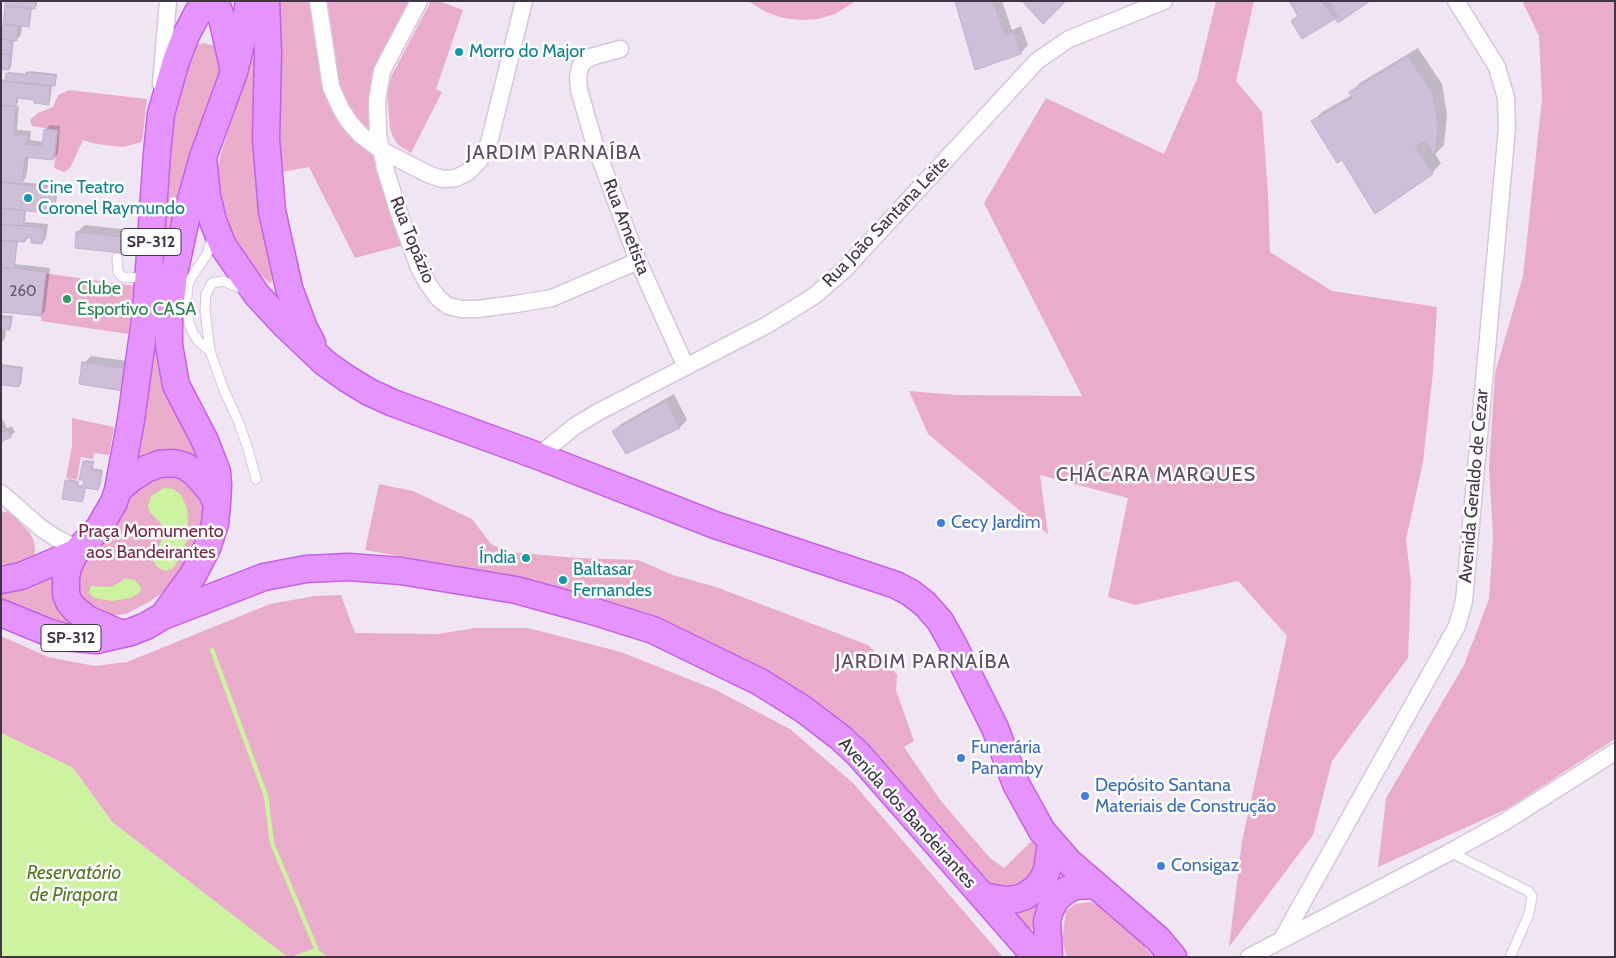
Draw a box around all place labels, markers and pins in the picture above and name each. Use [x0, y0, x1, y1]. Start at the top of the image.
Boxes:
place label: Morro do Major [469, 41, 585, 63]
marker: Morro do Major [453, 46, 465, 58]
place label: Cine Teatro Coronel Raymundo [38, 177, 185, 220]
marker: Cine Teatro Coronel Raymundo [22, 192, 34, 204]
place label: Clube Esportivo CASA [77, 278, 196, 320]
marker: Clube Esportivo CASA [61, 293, 73, 305]
place label: Cecy Jardim [951, 512, 1040, 534]
marker: Cecy Jardim [935, 517, 947, 529]
place label: Índia [479, 547, 516, 569]
marker: Índia [520, 552, 532, 564]
place label: Baltasar Fernandes [573, 559, 652, 602]
marker: Baltasar Fernandes [557, 574, 569, 586]
place label: Funerária Panamby [971, 737, 1043, 780]
marker: Funerária Panamby [955, 752, 967, 764]
place label: Depósito Santana Materiais de Construção [1095, 775, 1276, 818]
marker: Depósito Santana Materiais de Construção [1079, 790, 1091, 802]
place label: Consigaz [1171, 855, 1239, 877]
marker: Consigaz [1155, 860, 1167, 872]

